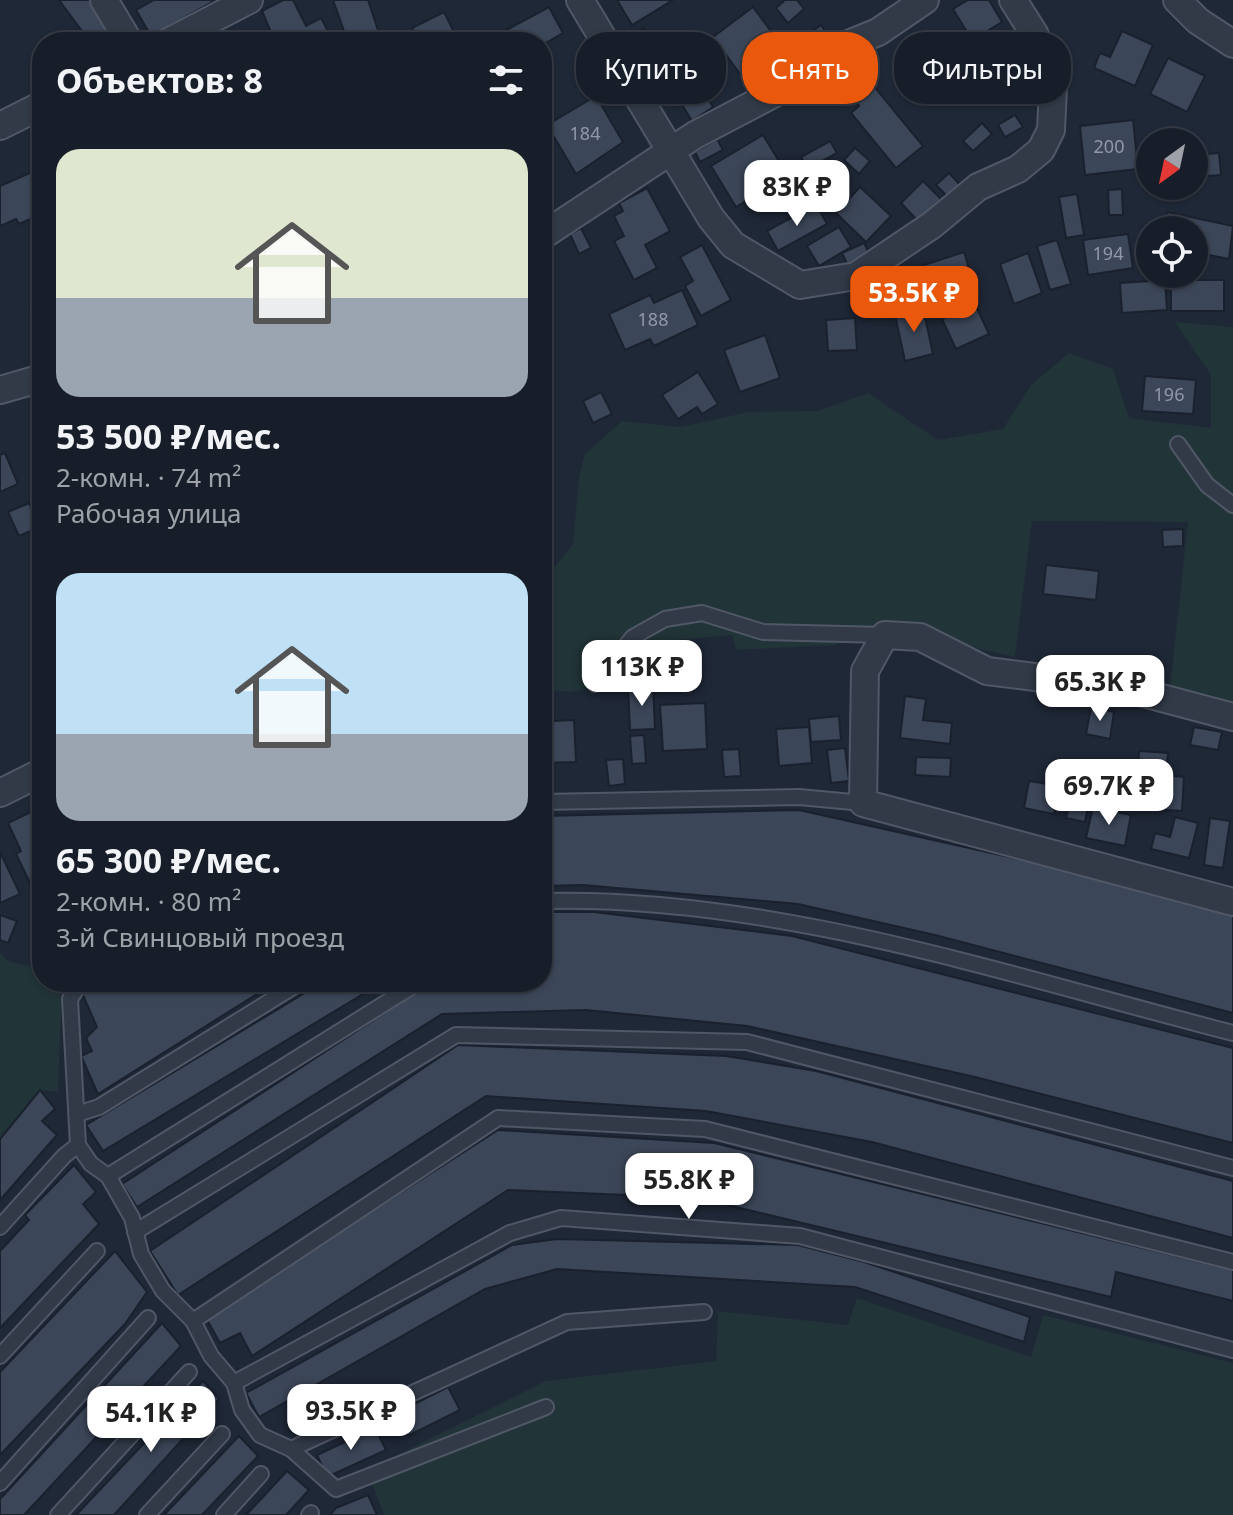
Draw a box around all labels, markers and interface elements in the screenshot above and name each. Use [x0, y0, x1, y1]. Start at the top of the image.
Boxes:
chip: Купить [576, 32, 726, 104]
chip: Снять [742, 32, 878, 104]
chip: Фильтры [894, 32, 1071, 104]
text: Объектов: 8 [56, 57, 263, 103]
icon: filters [484, 58, 528, 102]
house number: 184 [570, 121, 600, 145]
north arrow [1136, 128, 1208, 200]
map controls [1136, 128, 1208, 288]
house number: 200 [1094, 134, 1124, 158]
pin: 83K ₽ [741, 160, 853, 228]
text: 83K ₽ [762, 168, 832, 204]
icon: home [220, 201, 364, 345]
button: locate [1136, 216, 1208, 288]
house number: 194 [1093, 241, 1123, 265]
pin: 53.5K ₽ [840, 266, 988, 334]
text: 53.5K ₽ [868, 274, 960, 310]
house number: 188 [638, 307, 668, 331]
house number: 196 [1154, 382, 1184, 406]
text: 53 500 ₽/мес. [56, 413, 281, 459]
text: 2-комн. · 74 m² [56, 459, 241, 495]
text: Рабочая улица [56, 495, 241, 531]
icon: home [220, 625, 364, 769]
pin: 113K ₽ [577, 640, 707, 708]
text: 113K ₽ [600, 648, 684, 684]
pin: 65.3K ₽ [1026, 655, 1174, 723]
text: 65.3K ₽ [1054, 663, 1146, 699]
pin: 69.7K ₽ [1035, 759, 1183, 827]
text: 69.7K ₽ [1063, 767, 1155, 803]
text: 65 300 ₽/мес. [56, 837, 281, 883]
text: 2-комн. · 80 m² [56, 883, 241, 919]
text: 3-й Свинцовый проезд [56, 919, 344, 955]
pin: 55.8K ₽ [615, 1153, 763, 1221]
text: 55.8K ₽ [643, 1161, 735, 1197]
pin: 93.5K ₽ [277, 1384, 425, 1452]
pin: 54.1K ₽ [77, 1386, 225, 1454]
text: 93.5K ₽ [305, 1392, 397, 1428]
text: 54.1K ₽ [105, 1394, 197, 1430]

